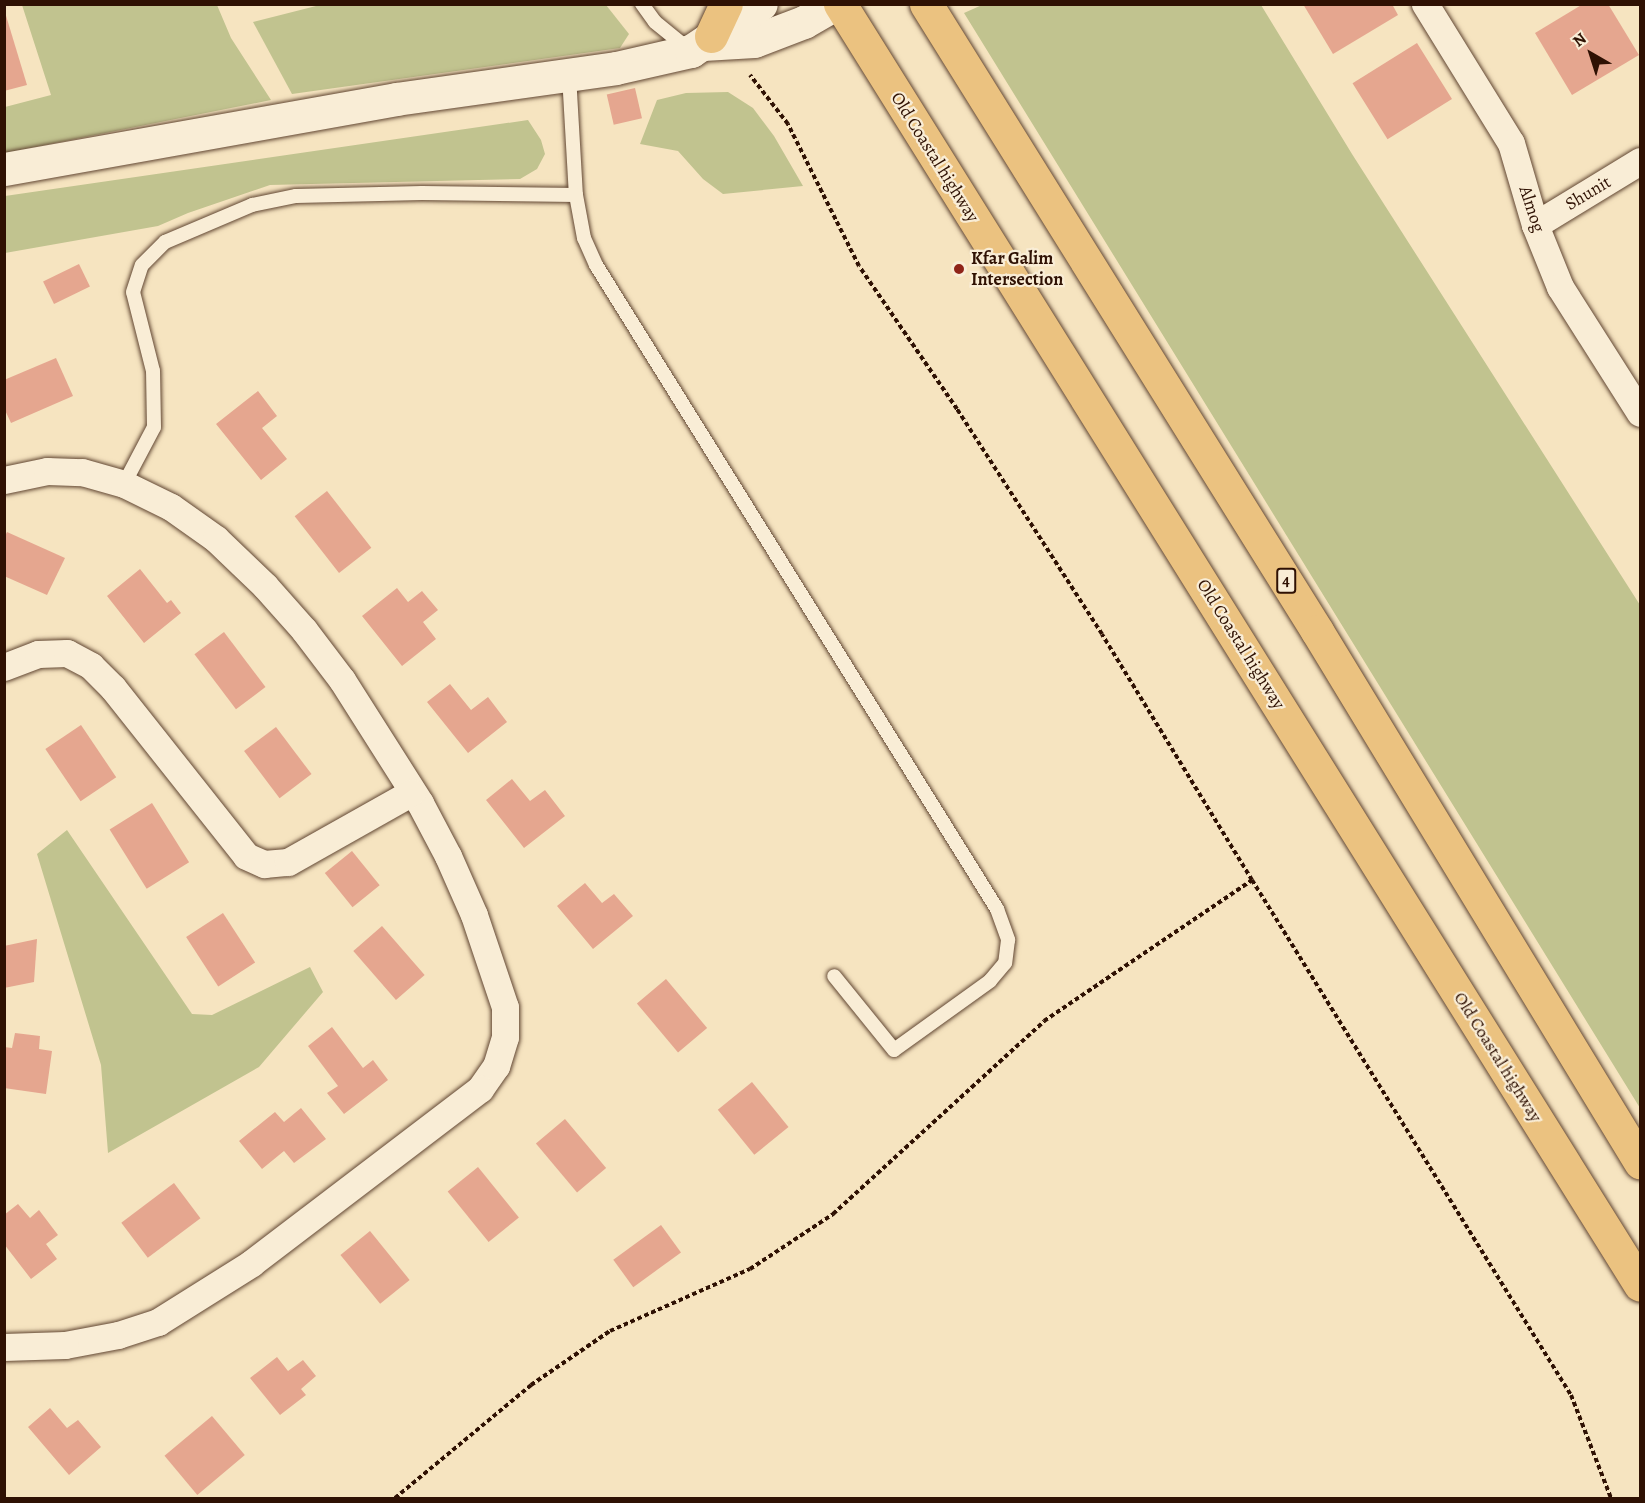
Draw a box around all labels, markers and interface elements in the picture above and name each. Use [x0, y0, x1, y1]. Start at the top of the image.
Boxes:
north arrow [1561, 24, 1621, 84]
text: N [1568, 28, 1591, 52]
street label: Old Coastal highway [886, 88, 984, 226]
street label: Shunit [1561, 171, 1615, 215]
street label: Almog [1514, 183, 1550, 235]
place label: Kfar Galim Intersection [971, 248, 1063, 290]
marker: Kfar Galim Intersection [952, 262, 966, 276]
road number: 4 [1276, 568, 1296, 594]
street label: Old Coastal highway [1192, 575, 1290, 713]
street label: Old Coastal highway [1449, 988, 1547, 1126]

